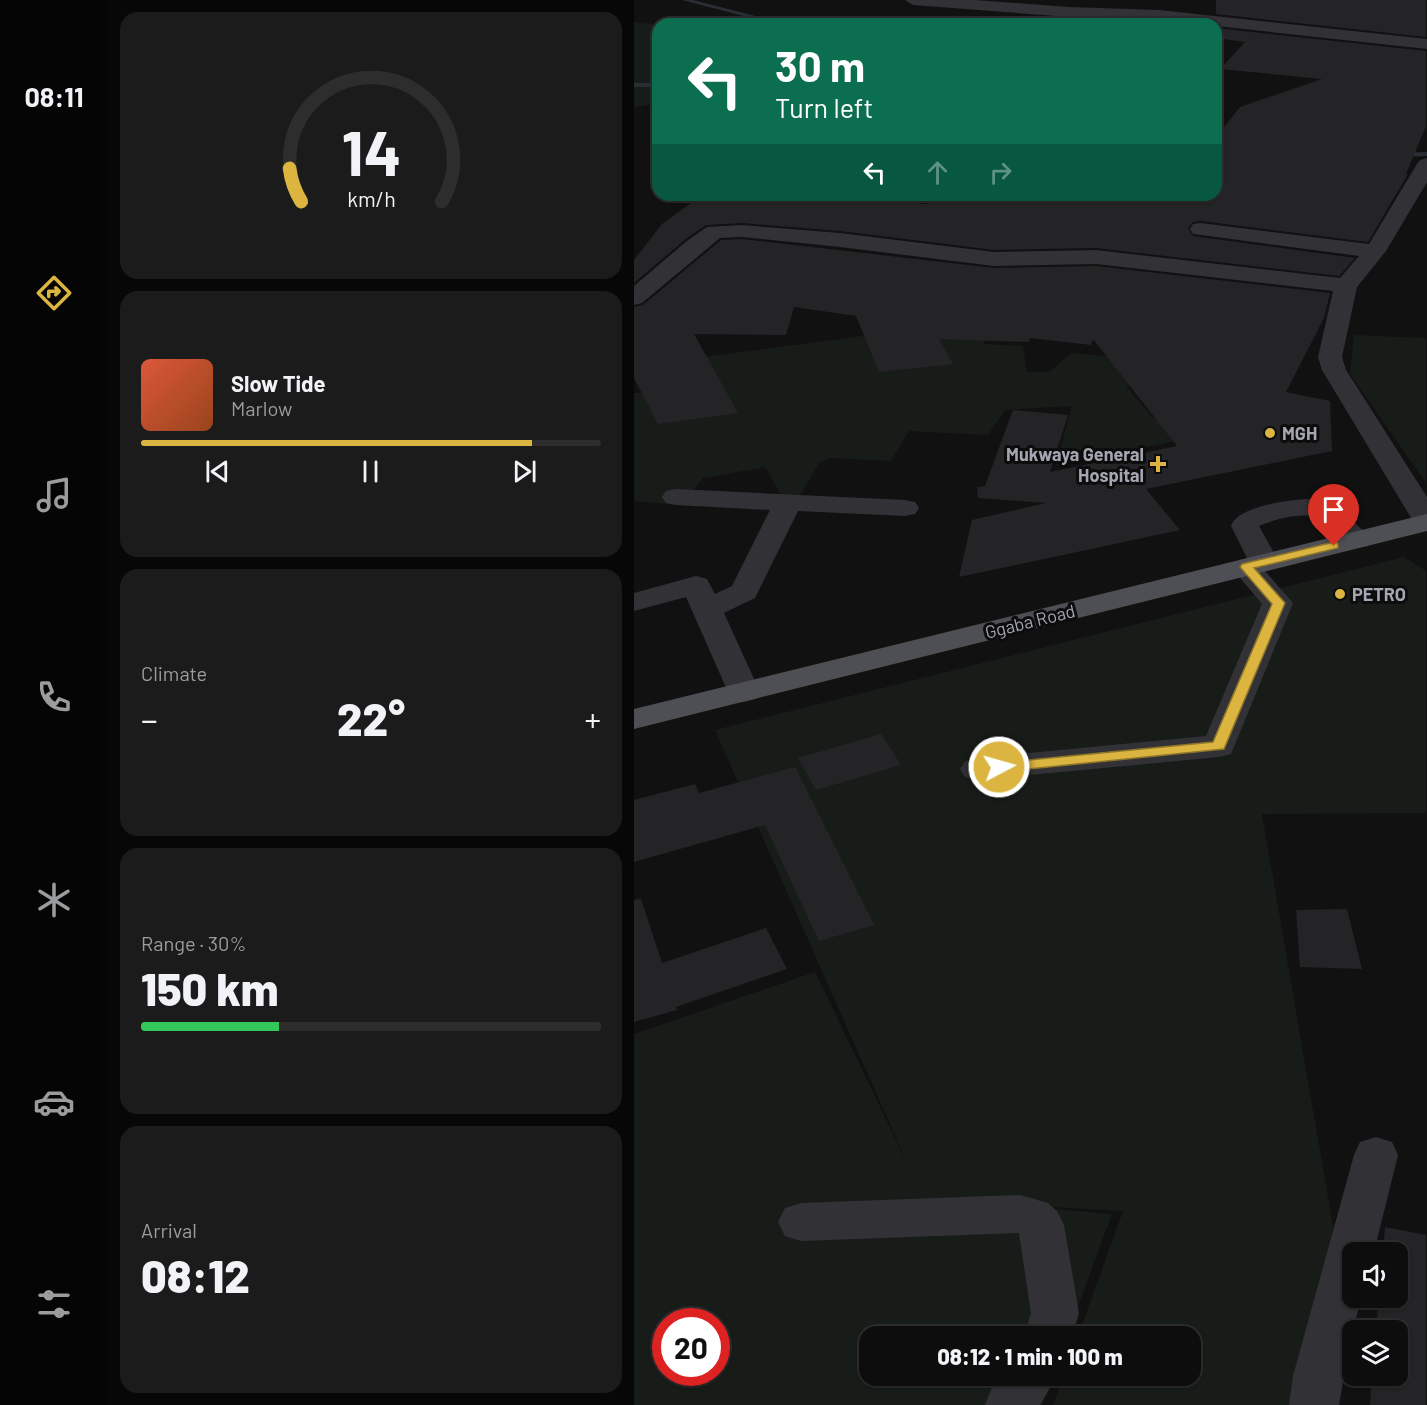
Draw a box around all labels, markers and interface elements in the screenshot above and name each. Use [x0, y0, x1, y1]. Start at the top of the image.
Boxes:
text: 30 m [775, 40, 865, 90]
icon: left [676, 42, 754, 120]
text: 08:11 [24, 80, 84, 112]
text: Turn left [775, 91, 873, 123]
text: 14 [341, 114, 401, 188]
icon: left [858, 156, 891, 189]
icon: ahead [921, 156, 954, 189]
icon: right [984, 156, 1017, 189]
text: km/h [347, 187, 395, 212]
icon: directions [33, 272, 75, 314]
text: Slow Tide [231, 370, 326, 396]
text: Marlow [231, 396, 292, 420]
place label: MGH [1282, 422, 1317, 444]
marker: MGH [1263, 426, 1277, 440]
place label: Mukwaya General Hospital [1006, 443, 1144, 486]
icon: previous [201, 455, 234, 488]
icon: pause [354, 455, 387, 488]
icon: next [508, 455, 541, 488]
marker: Mukwaya General Hospital [1149, 455, 1167, 473]
icon: music [33, 474, 75, 516]
pin [1308, 484, 1359, 546]
icon: arrive [1317, 493, 1350, 526]
place label: PETRO [1352, 583, 1406, 605]
marker: PETRO [1333, 587, 1347, 601]
street label: Ggaba Road [983, 599, 1077, 643]
text: Climate [141, 661, 207, 685]
icon: phone [33, 676, 75, 718]
text: 22° [337, 691, 405, 745]
text: − [141, 699, 158, 739]
text: + [584, 699, 601, 739]
position arrow [967, 735, 1031, 799]
icon: climate [33, 879, 75, 921]
text: Range · 30% [141, 931, 246, 955]
text: 150 km [141, 961, 279, 1015]
icon: car [33, 1081, 75, 1123]
text: Arrival [141, 1218, 197, 1242]
map controls [1342, 1242, 1408, 1386]
button: sound [1342, 1242, 1408, 1308]
text: 08:12 [141, 1248, 250, 1302]
icon: filters [33, 1283, 75, 1325]
speed limit sign: 20 [652, 1308, 730, 1386]
button: layers [1342, 1320, 1408, 1386]
text: 08:12 · 1 min · 100 m [937, 1343, 1123, 1369]

